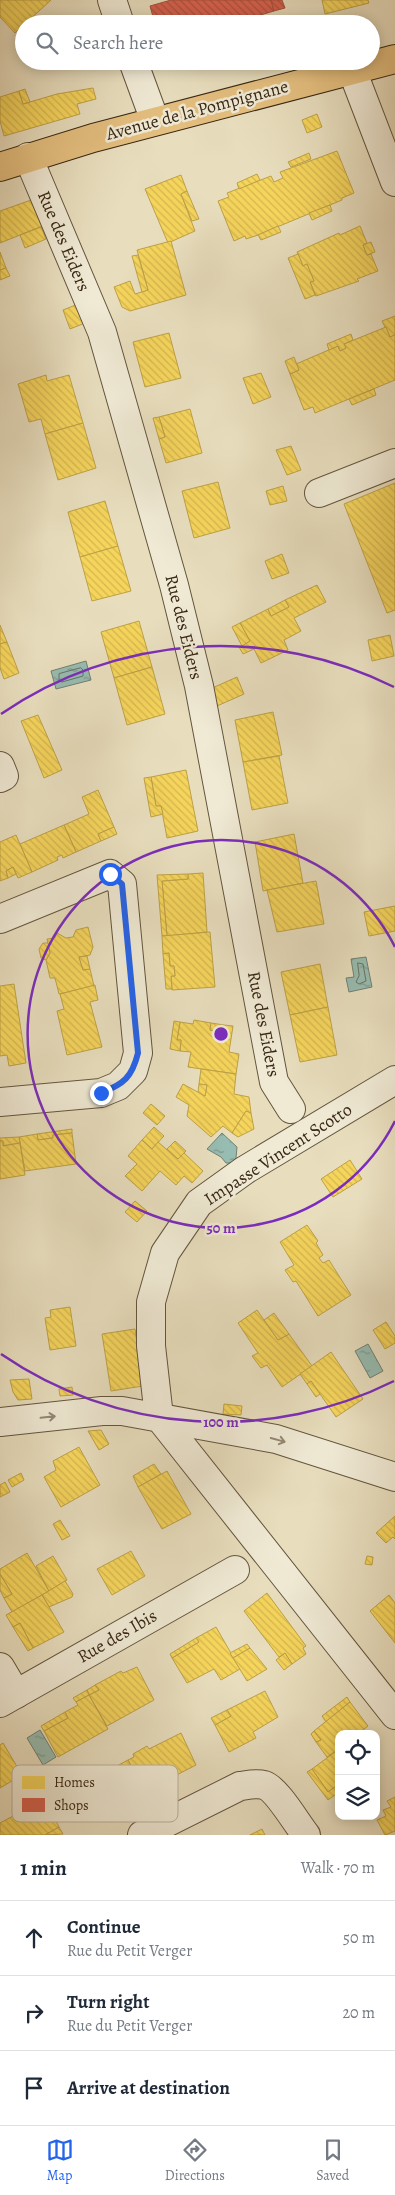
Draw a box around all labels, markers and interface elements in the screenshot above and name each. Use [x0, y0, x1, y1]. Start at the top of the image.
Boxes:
search box [15, 15, 380, 70]
icon: search [33, 29, 61, 57]
text: Search here [73, 30, 163, 56]
street label: Avenue de la Pompignane [102, 74, 291, 146]
street label: Rue des Eiders [32, 187, 96, 295]
street label: Rue des Eiders [159, 572, 209, 682]
route start [99, 863, 122, 886]
street label: Rue des Eiders [242, 969, 286, 1079]
centre of rings [212, 1025, 230, 1043]
route end [90, 1082, 113, 1105]
street label: Impasse Vincent Scotto [199, 1097, 357, 1211]
text: 50 m [206, 1218, 236, 1238]
one-way arrow [40, 1412, 56, 1422]
text: 100 m [203, 1412, 239, 1432]
one-way arrow [269, 1436, 285, 1445]
street label: Rue des Ibis [73, 1604, 161, 1668]
map controls [335, 1730, 380, 1820]
button: locate [335, 1730, 380, 1775]
legend [12, 1765, 178, 1822]
text: Homes [54, 1773, 95, 1792]
button: layers [335, 1775, 380, 1820]
text: Shops [54, 1796, 89, 1815]
text: 1 min [20, 1854, 67, 1882]
text: Walk · 70 m [301, 1857, 375, 1879]
text: Continue [67, 1914, 141, 1940]
icon: ahead [20, 1924, 48, 1952]
text: 50 m [343, 1927, 375, 1949]
text: Rue du Petit Verger [67, 1940, 192, 1962]
text: Turn right [67, 1989, 149, 2015]
icon: right [20, 1999, 48, 2027]
text: 20 m [342, 2002, 375, 2024]
text: Rue du Petit Verger [67, 2015, 192, 2037]
icon: arrive [20, 2074, 48, 2102]
text: Arrive at destination [67, 2075, 230, 2101]
tab: Map [46, 2136, 74, 2185]
tab: Directions [165, 2136, 225, 2185]
tab: Saved [316, 2136, 349, 2185]

